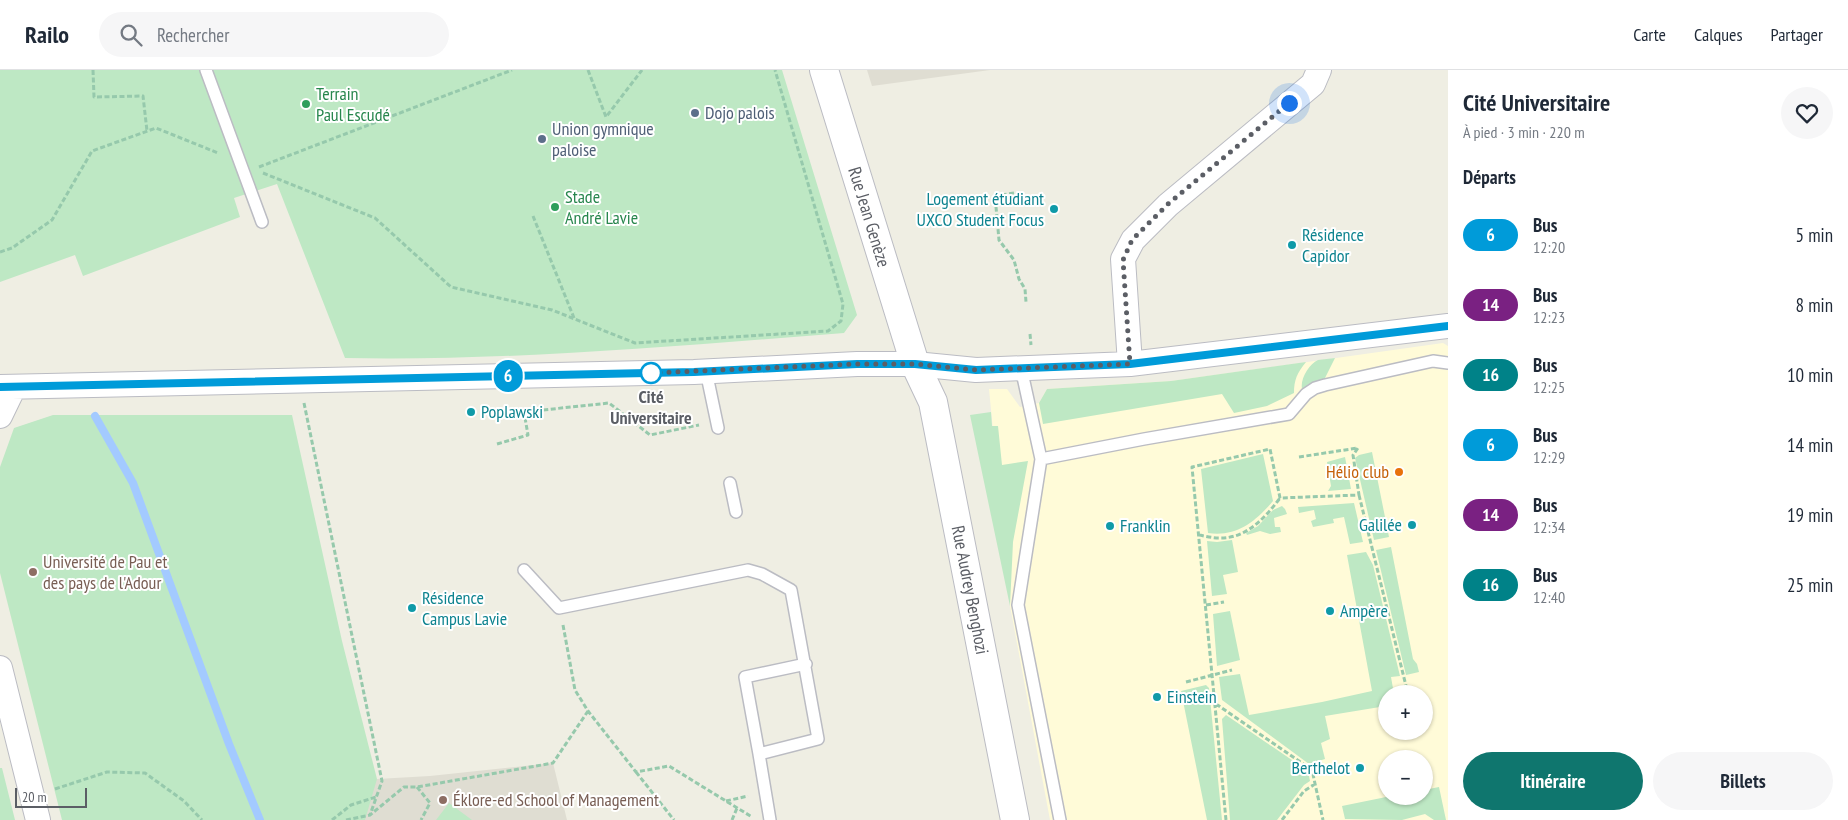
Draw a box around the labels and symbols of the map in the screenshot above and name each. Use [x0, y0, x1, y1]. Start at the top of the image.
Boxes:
place label: Terrain Paul Escudé [316, 82, 390, 126]
your location [1277, 91, 1302, 116]
marker: Terrain Paul Escudé [300, 98, 312, 110]
place label: Dojo palois [705, 101, 775, 124]
marker: Dojo palois [689, 107, 701, 119]
place label: Union gymnique paloise [552, 117, 654, 161]
marker: Union gymnique paloise [536, 133, 548, 145]
street label: Rue Jean Genèze [843, 164, 896, 270]
place label: Stade André Lavie [565, 185, 638, 229]
place label: Logement étudiant UXCO Student Focus [917, 187, 1044, 231]
marker: Stade André Lavie [549, 201, 561, 213]
marker: Logement étudiant UXCO Student Focus [1048, 203, 1060, 215]
place label: Résidence Capidor [1302, 223, 1364, 267]
marker: Résidence Capidor [1286, 239, 1298, 251]
line badge: 6 [492, 360, 524, 392]
marker: Cité Universitaire [640, 362, 662, 384]
place label: Cité Universitaire [610, 385, 692, 429]
place label: Poplawski [481, 400, 543, 423]
marker: Poplawski [465, 406, 477, 418]
place label: Hélio club [1326, 460, 1389, 483]
marker: Hélio club [1393, 466, 1405, 478]
place label: Galilée [1359, 513, 1402, 536]
place label: Franklin [1120, 514, 1170, 537]
marker: Galilée [1406, 519, 1418, 531]
marker: Franklin [1104, 520, 1116, 532]
street label: Rue Audrey Benghozi [947, 523, 994, 656]
place label: Université de Pau et des pays de l'Adour [43, 550, 168, 594]
marker: Université de Pau et des pays de l'Adour [27, 566, 39, 578]
place label: Résidence Campus Lavie [422, 586, 507, 630]
place label: Ampère [1340, 599, 1388, 622]
marker: Résidence Campus Lavie [406, 602, 418, 614]
marker: Ampère [1324, 605, 1336, 617]
place label: Einstein [1167, 685, 1217, 708]
marker: Einstein [1151, 691, 1163, 703]
place label: Berthelot [1292, 756, 1350, 779]
marker: Berthelot [1354, 762, 1366, 774]
scale bar [15, 785, 88, 808]
place label: Éklore-ed School of Management [453, 788, 659, 811]
marker: Éklore-ed School of Management [437, 794, 449, 806]

